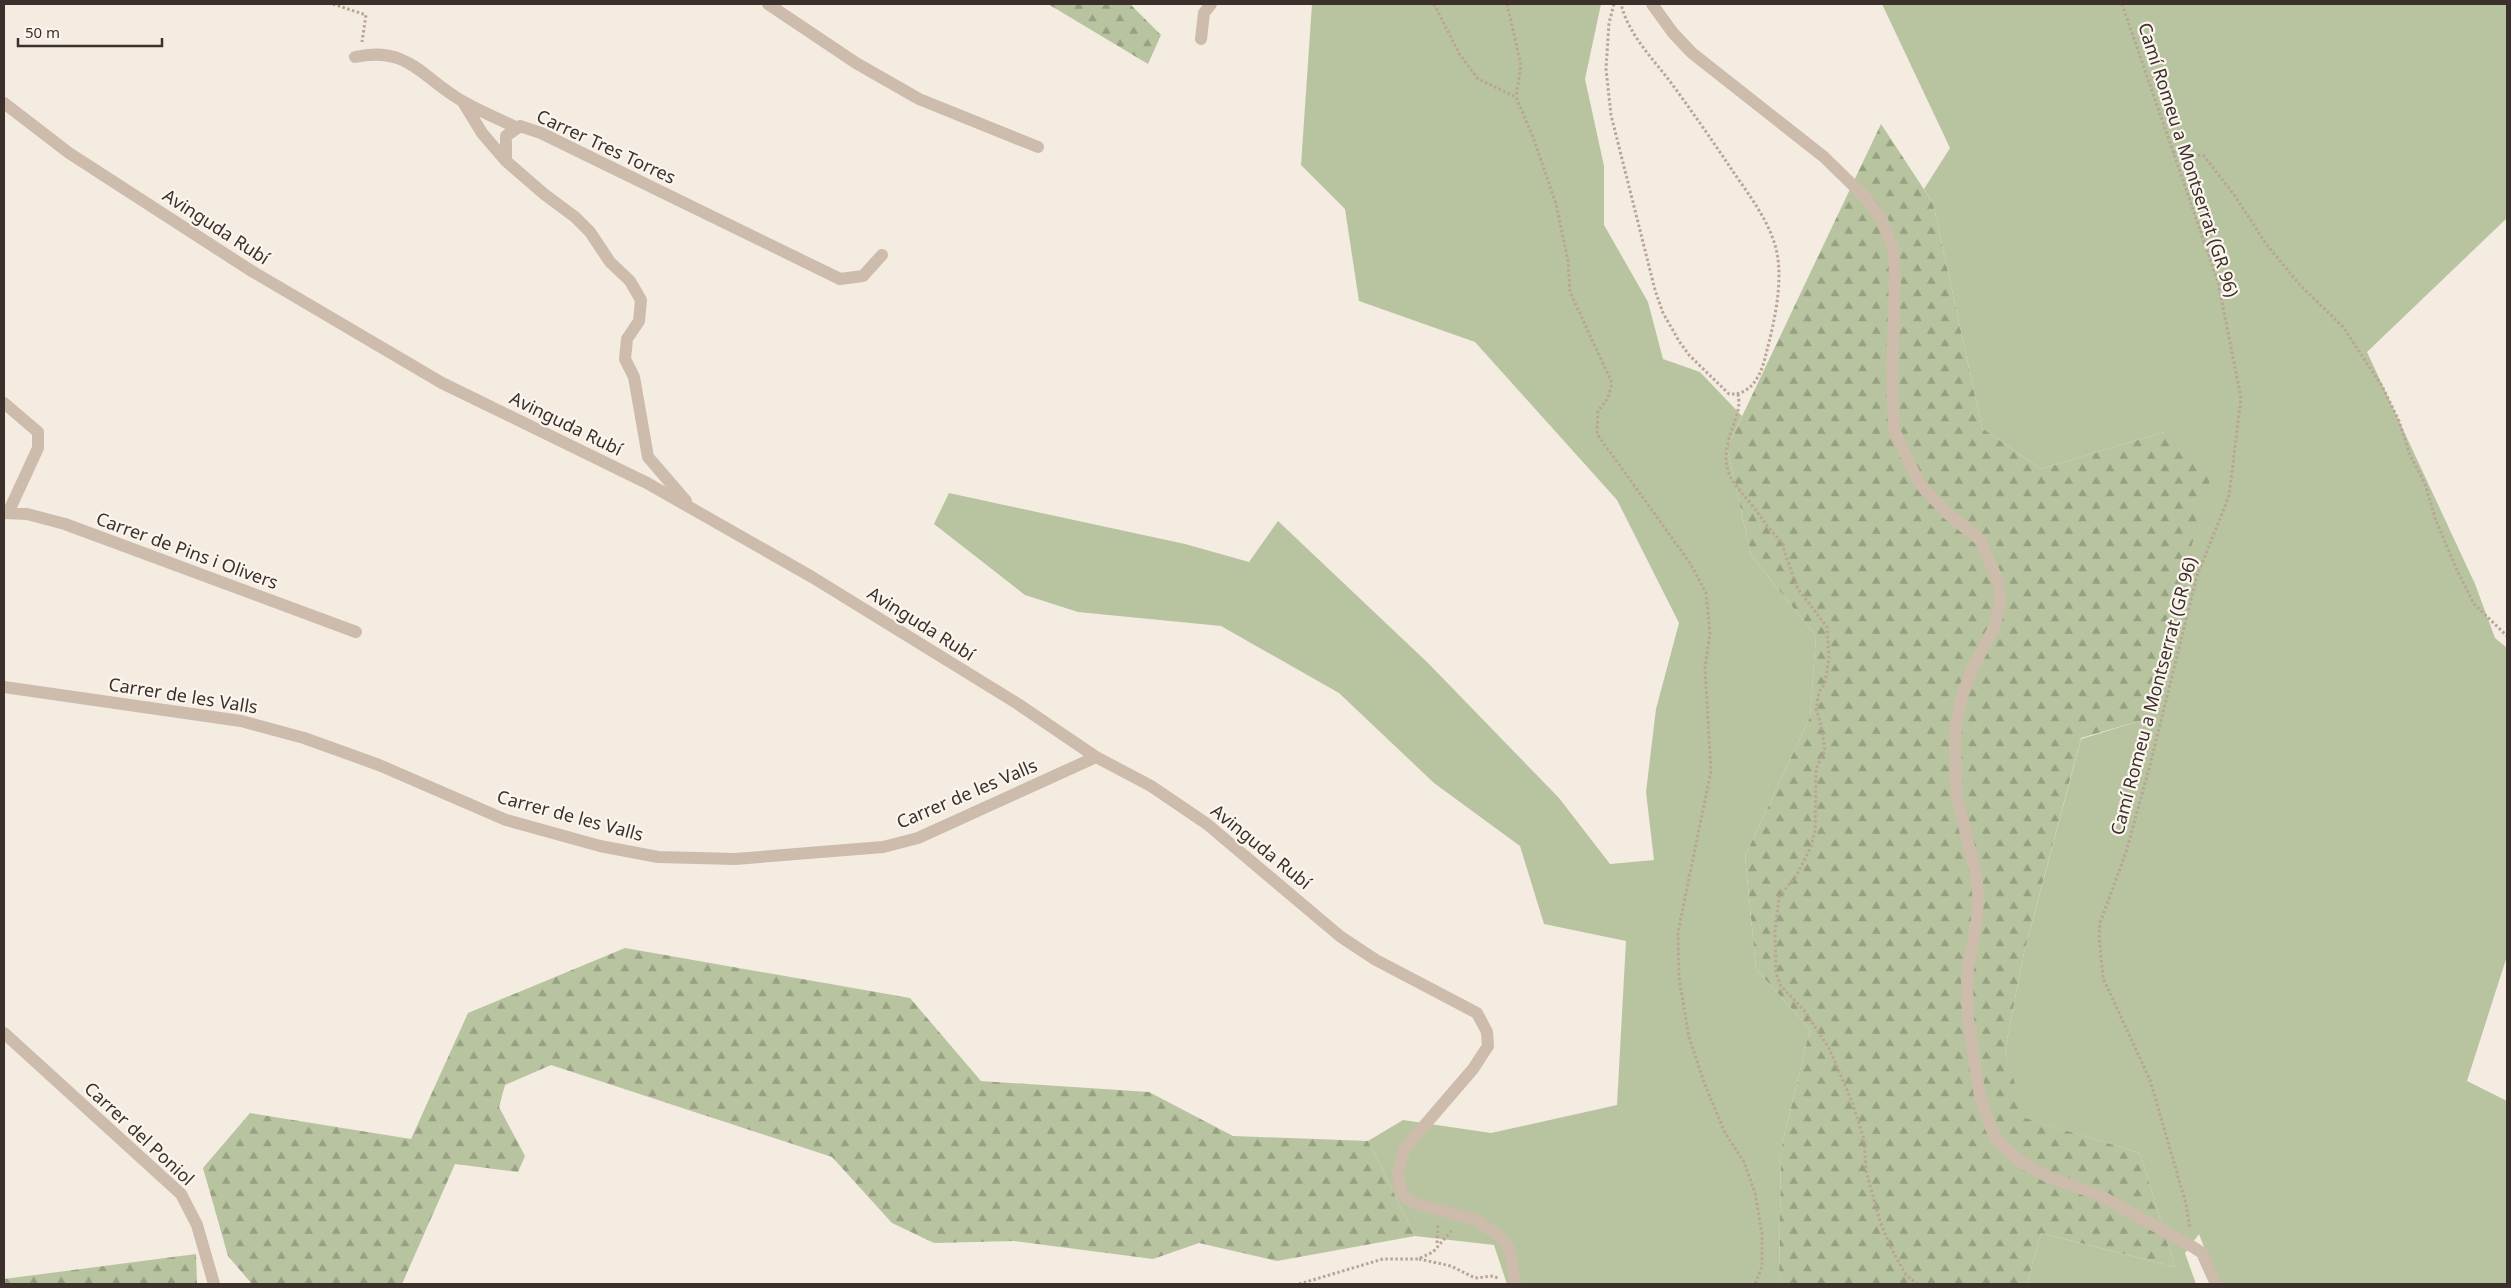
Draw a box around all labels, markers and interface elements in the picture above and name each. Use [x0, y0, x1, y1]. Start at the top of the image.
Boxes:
scale bar [18, 15, 161, 47]
street label: Camí Romeu a Montserrat (GR 96) [2133, 19, 2245, 300]
text: 50 m [25, 22, 60, 42]
street label: Carrer Tres Torres [533, 103, 680, 189]
street label: Avinguda Rubí [159, 183, 275, 270]
street label: Avinguda Rubí [506, 385, 627, 461]
street label: Carrer de Pins i Olivers [93, 506, 282, 594]
street label: Camí Romeu a Montserrat (GR 96) [2104, 554, 2202, 837]
street label: Avinguda Rubí [863, 581, 980, 666]
street label: Carrer de les Valls [107, 671, 259, 719]
street label: Carrer de les Valls [893, 753, 1041, 834]
street label: Carrer de les Valls [494, 784, 646, 846]
street label: Avinguda Rubí [1206, 798, 1317, 894]
street label: Carrer del Poniol [80, 1076, 200, 1190]

